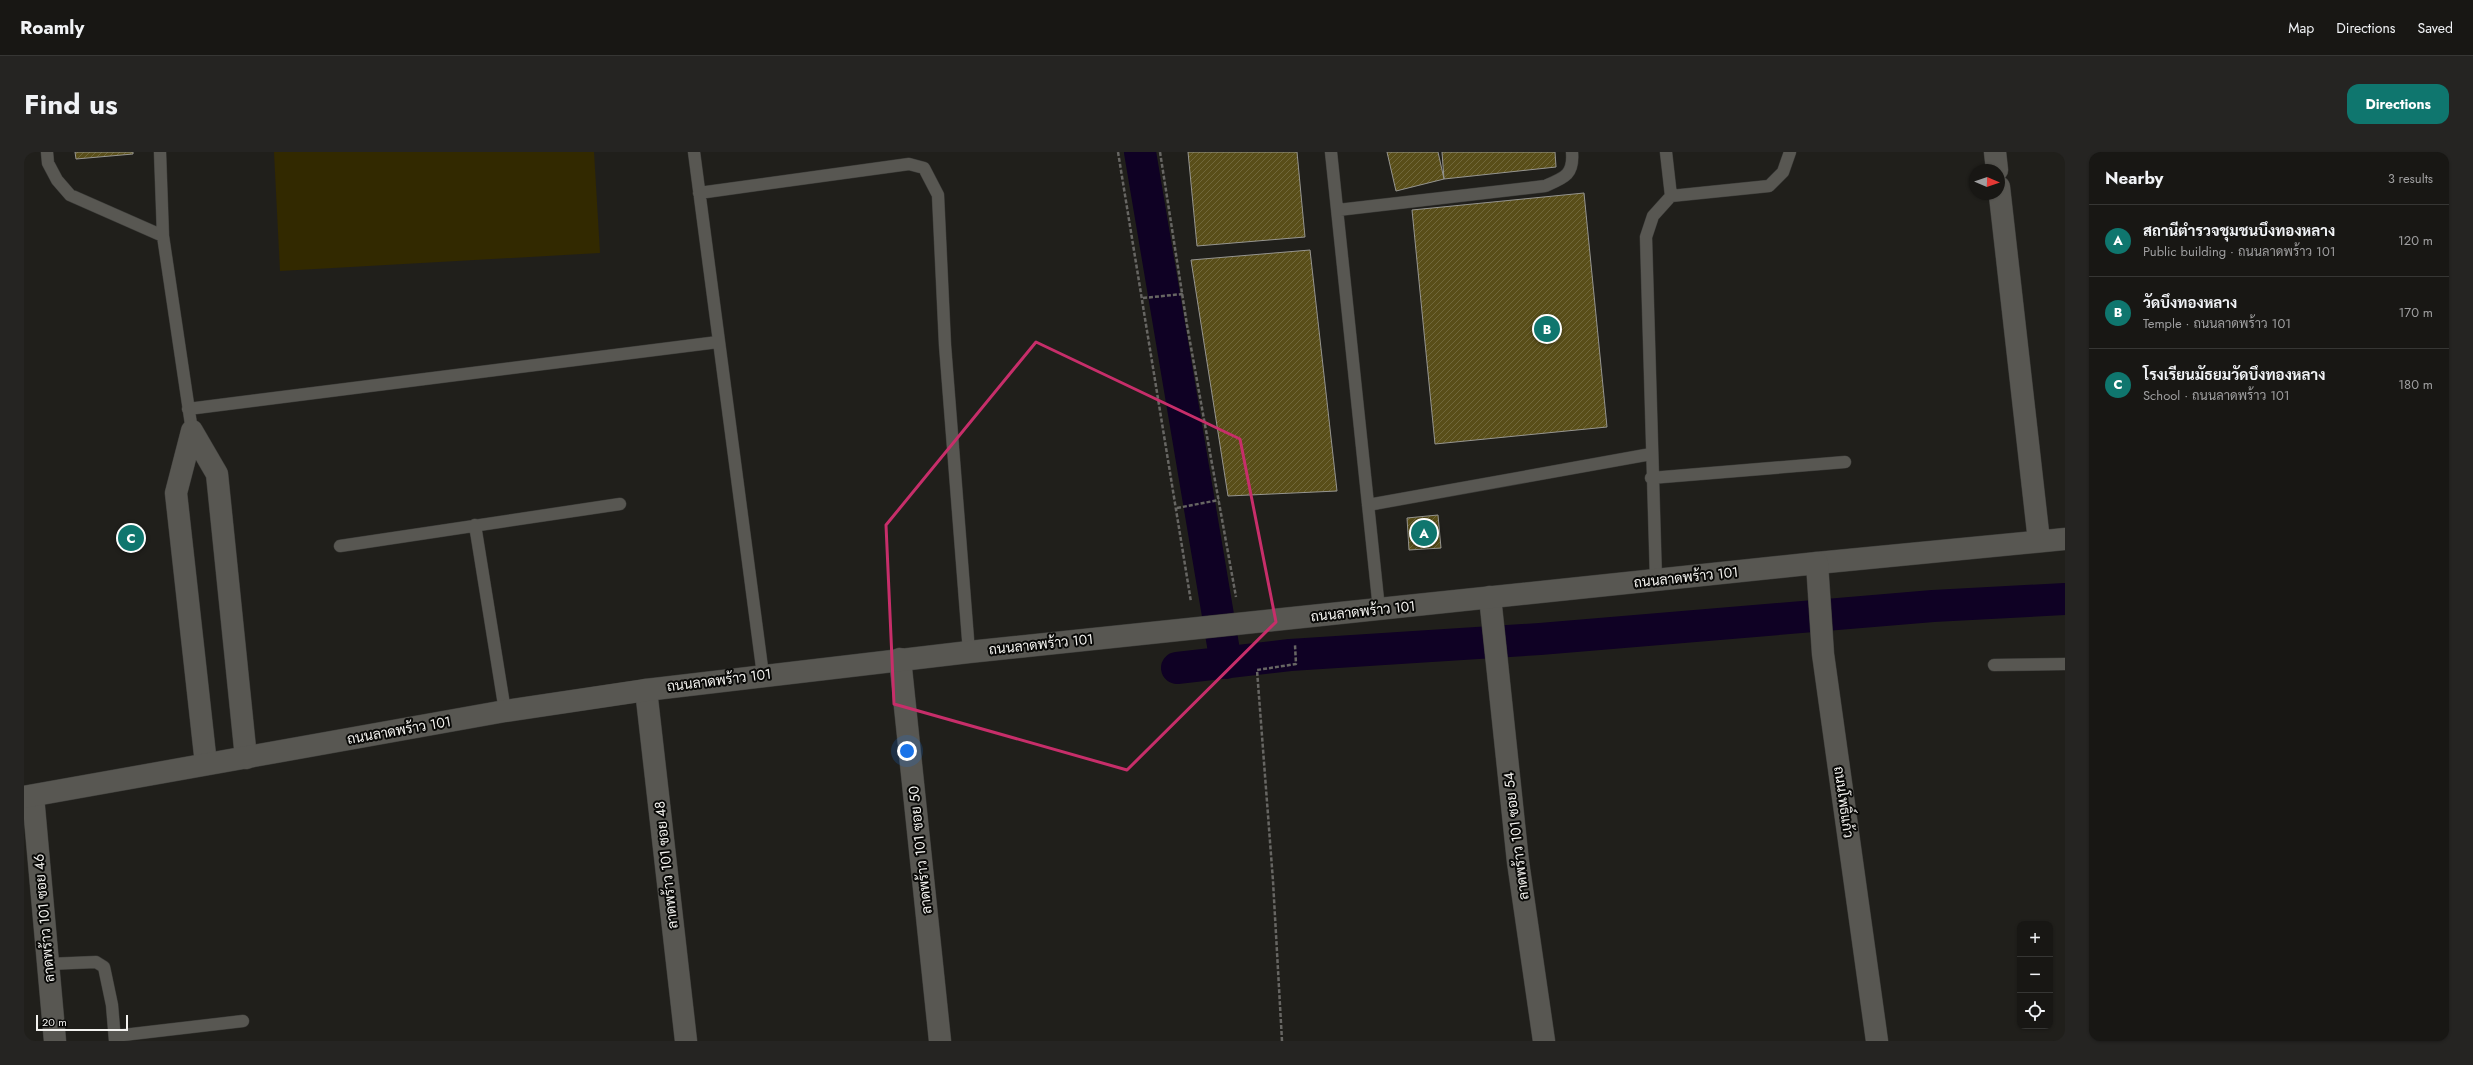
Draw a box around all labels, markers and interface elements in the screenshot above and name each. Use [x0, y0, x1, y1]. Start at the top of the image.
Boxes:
text: Roamly [20, 14, 84, 41]
text: Map [2288, 18, 2314, 38]
text: Directions [2336, 18, 2396, 38]
text: Saved [2418, 18, 2453, 38]
text: Find us [24, 84, 118, 125]
button: Directions [2347, 84, 2449, 124]
north arrow [1969, 164, 2005, 200]
text: Nearby [2105, 166, 2163, 190]
text: 3 results [2388, 169, 2433, 188]
text: สถานีตำรวจชุมชนบึงทองหลาง [2143, 220, 2335, 242]
text: A [2113, 231, 2123, 250]
text: 120 m [2398, 231, 2433, 250]
text: Public building · ถนนลาดพร้าว 101 [2143, 242, 2336, 261]
text: วัดบึงทองหลาง [2143, 292, 2237, 314]
text: B [2114, 303, 2122, 322]
text: 170 m [2398, 303, 2433, 322]
pin: B [1534, 314, 1560, 344]
text: Temple · ถนนลาดพร้าว 101 [2143, 314, 2291, 333]
text: โรงเรียนมัธยมวัดบึงทองหลาง [2143, 364, 2325, 386]
text: C [2113, 375, 2123, 394]
text: 180 m [2398, 375, 2433, 394]
text: School · ถนนลาดพร้าว 101 [2143, 386, 2290, 405]
pin: A [1411, 518, 1437, 548]
pin: C [118, 523, 144, 553]
street label: ถนนลาดพร้าว 101 [1633, 562, 1739, 592]
street label: ถนนลาดพร้าว 101 [1310, 596, 1416, 626]
street label: ถนนลาดพร้าว 101 [988, 629, 1094, 659]
street label: ถนนลาดพร้าว 101 [666, 664, 772, 696]
street label: ถนนลาดพร้าว 101 [345, 711, 453, 749]
your location [897, 741, 917, 761]
street label: ถนนโพธิ์แก้ว [1829, 764, 1861, 839]
street label: ลาดพร้าว 101 ซอย 54 [1498, 771, 1534, 901]
street label: ลาดพร้าว 101 ซอย 50 [903, 785, 937, 915]
street label: ลาดพร้าว 101 ซอย 48 [649, 800, 683, 930]
street label: ลาดพร้าว 101 ซอย 46 [28, 853, 60, 983]
map controls [2017, 921, 2053, 1029]
button: + [2017, 921, 2053, 957]
button: − [2017, 957, 2053, 993]
button: locate [2017, 993, 2053, 1029]
scale bar [36, 1013, 128, 1032]
text: 20 m [42, 1014, 67, 1030]

